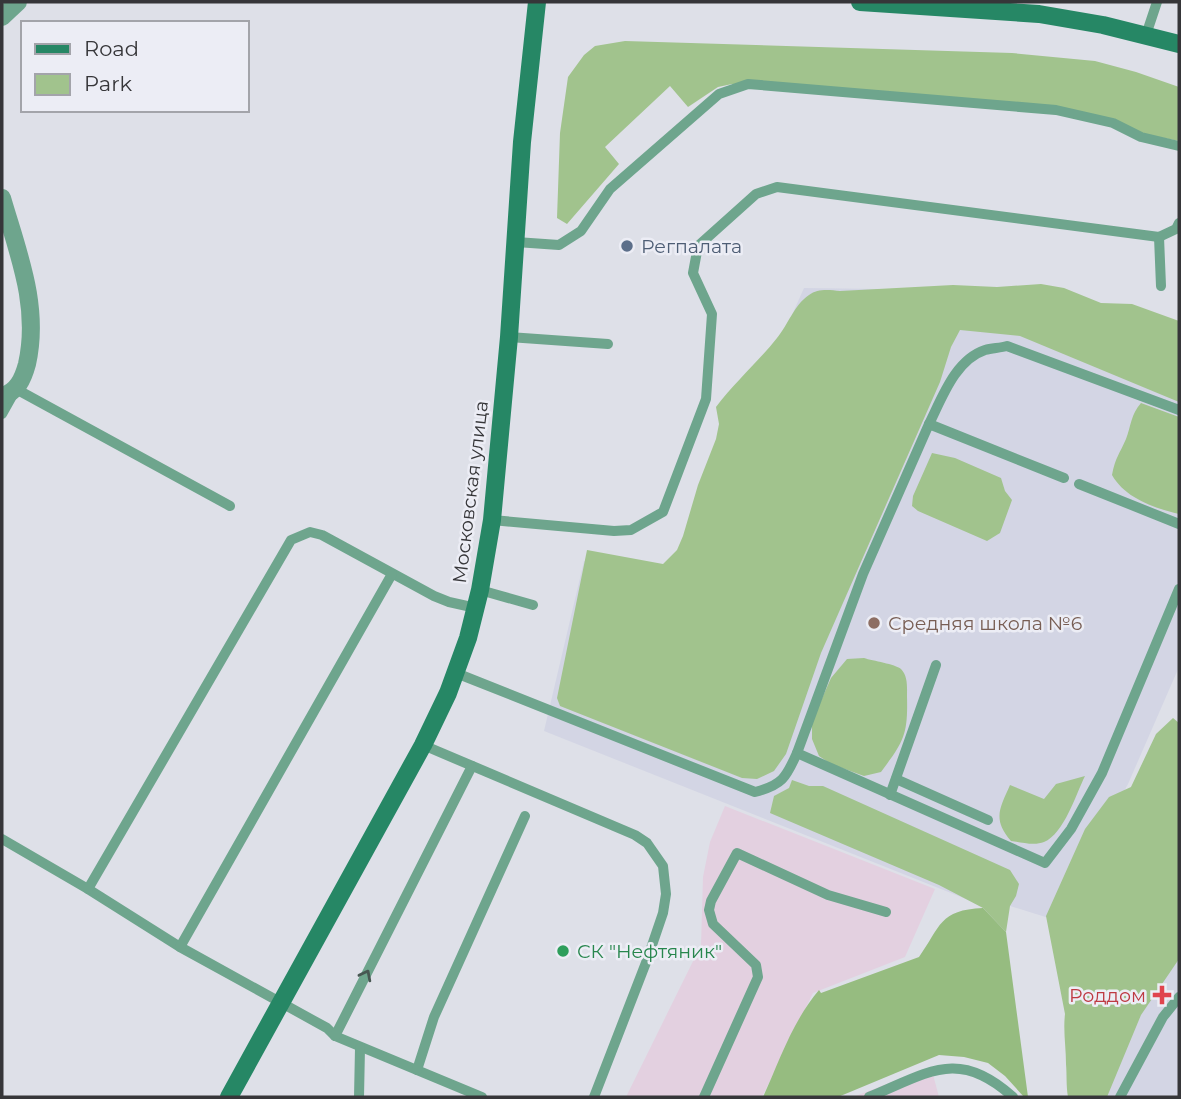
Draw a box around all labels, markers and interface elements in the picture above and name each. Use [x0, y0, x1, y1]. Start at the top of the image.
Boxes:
legend [21, 21, 248, 112]
text: Road [84, 36, 139, 61]
text: Park [84, 71, 132, 96]
place label: Регпалата [641, 235, 742, 258]
marker: Регпалата [619, 238, 635, 254]
street label: Московская улица [448, 399, 493, 585]
place label: Средняя школа №6 [888, 612, 1082, 635]
marker: Средняя школа №6 [866, 615, 882, 631]
place label: СК "Нефтяник" [577, 940, 722, 963]
marker: СК "Нефтяник" [555, 943, 571, 959]
one-way arrow [358, 970, 372, 982]
place label: Роддом [1069, 984, 1146, 1007]
marker: Роддом [1152, 985, 1172, 1005]

